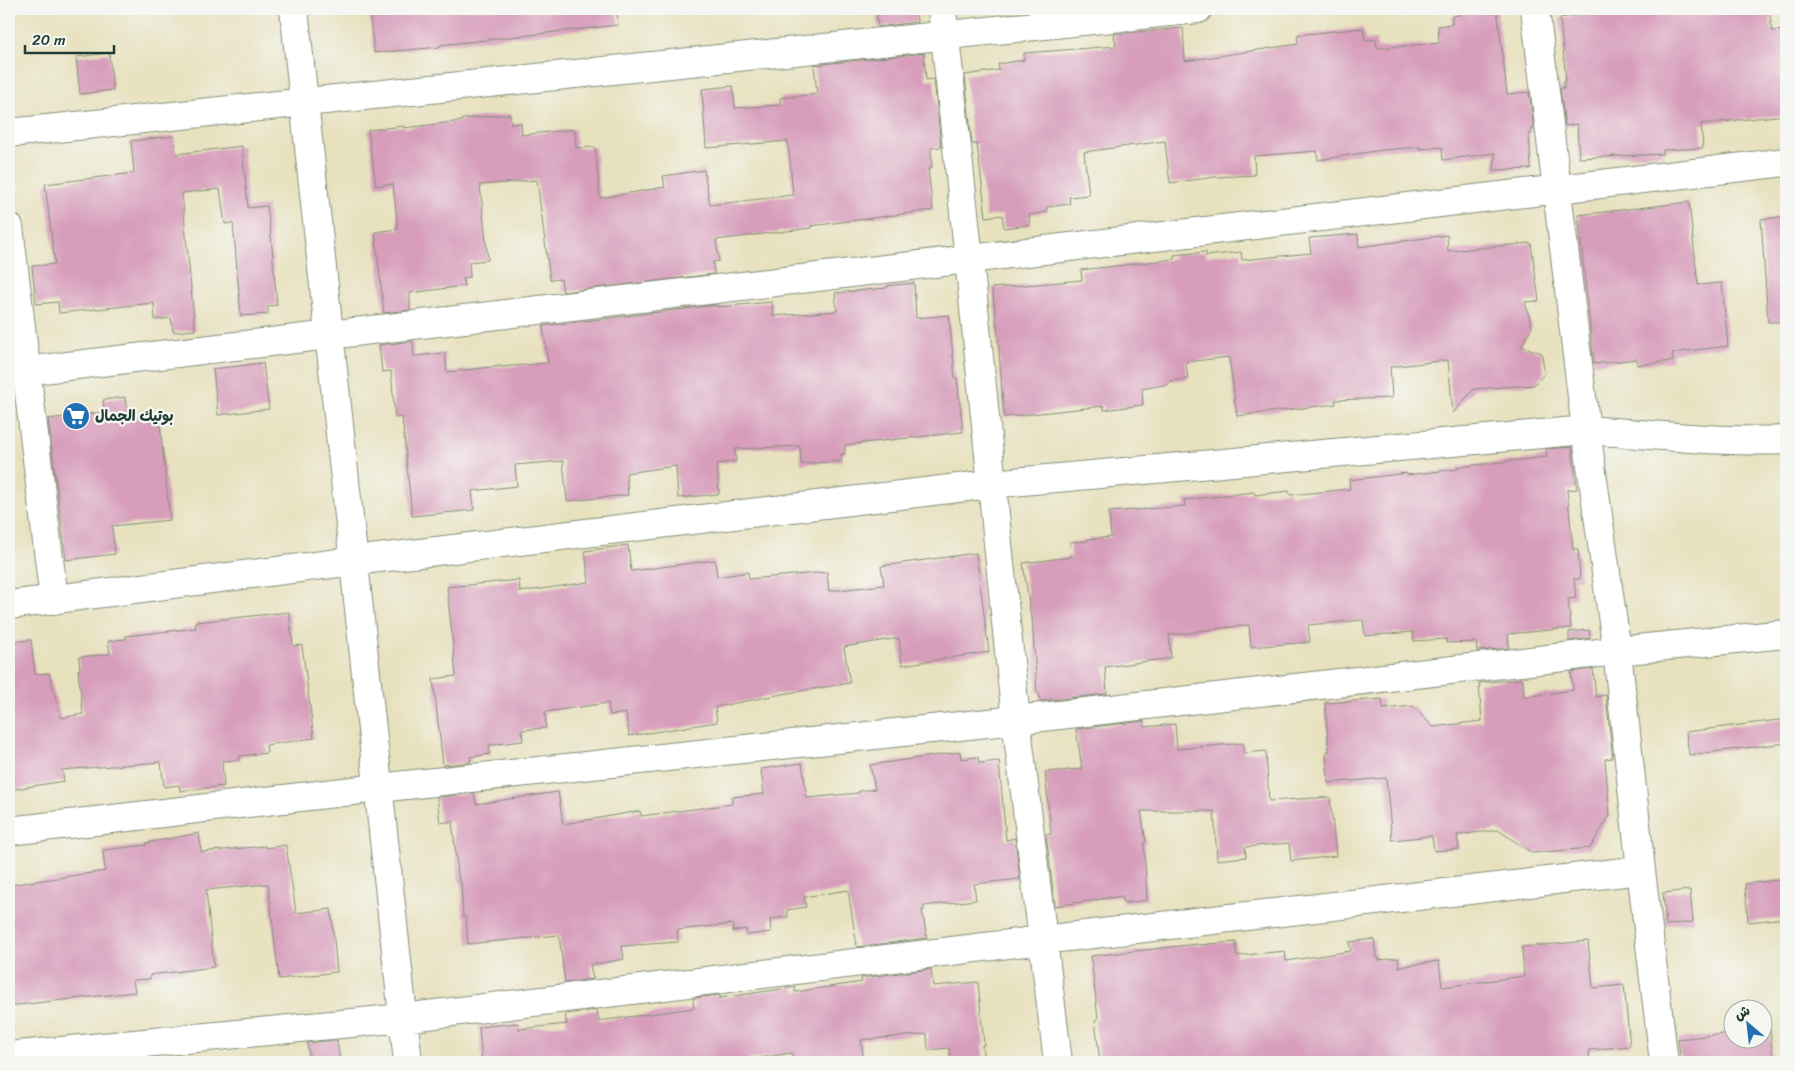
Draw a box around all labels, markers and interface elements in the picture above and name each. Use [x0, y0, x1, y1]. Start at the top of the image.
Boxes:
scale bar [25, 22, 114, 54]
text: 20 m [32, 27, 66, 53]
supermarket icon: بوتيك الجمال [61, 401, 91, 431]
place label: بوتيك الجمال [95, 403, 174, 429]
north arrow [1722, 998, 1772, 1048]
text: ش [1729, 998, 1755, 1028]

